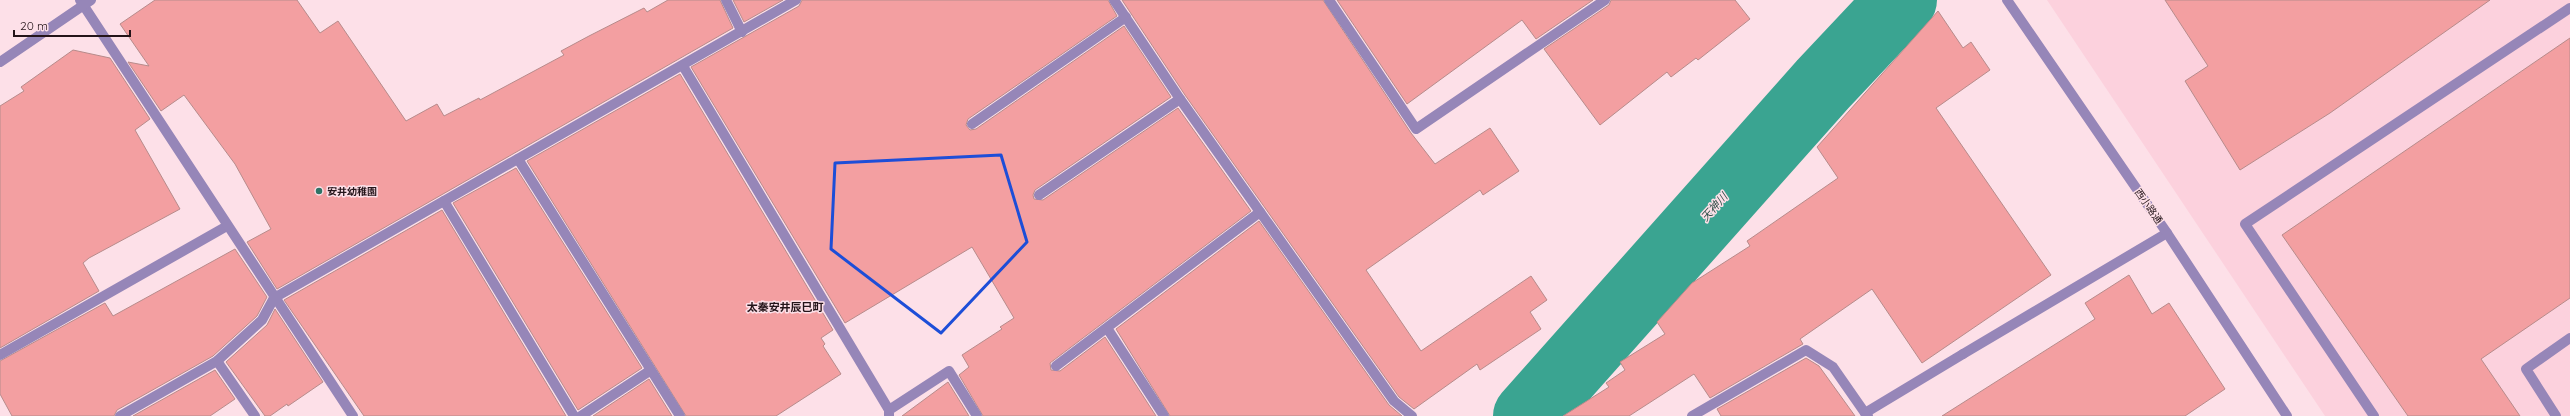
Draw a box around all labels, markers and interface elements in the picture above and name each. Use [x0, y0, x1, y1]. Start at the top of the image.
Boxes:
scale bar [14, 12, 130, 38]
text: 20 m [20, 18, 48, 33]
place label: 安井幼稚園 [327, 185, 377, 198]
marker: 安井幼稚園 [314, 186, 324, 196]
street label: 西小路通 [2132, 186, 2165, 226]
water label: 天神川 [1698, 189, 1731, 224]
district label: 太秦安井辰巳町 [747, 300, 824, 314]

